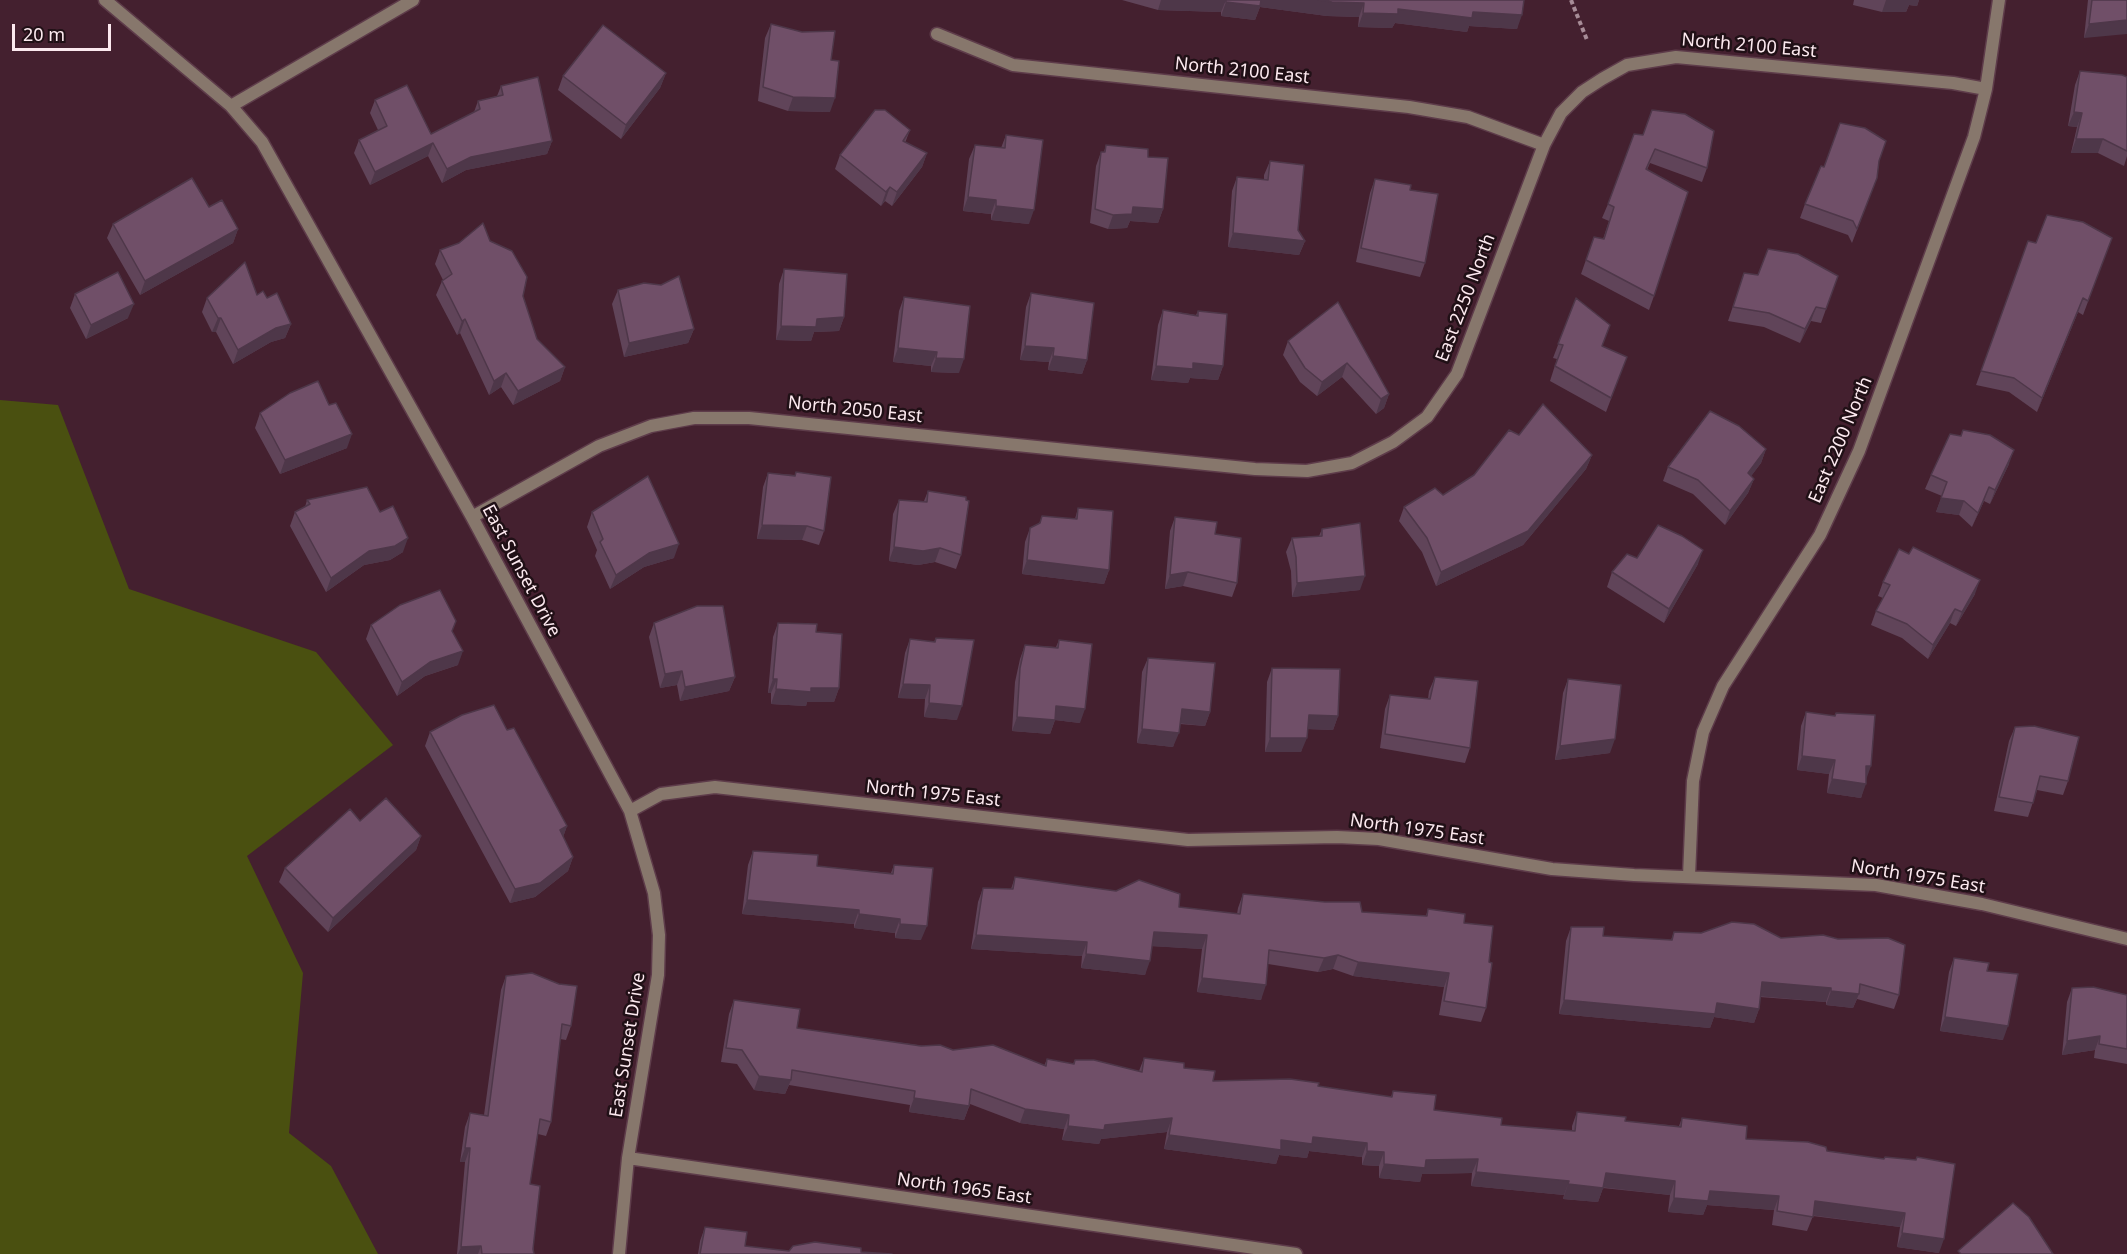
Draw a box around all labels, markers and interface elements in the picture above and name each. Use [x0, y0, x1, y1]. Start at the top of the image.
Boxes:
scale bar [15, 12, 114, 50]
text: 20 m [23, 22, 65, 46]
street label: North 2100 East [1681, 29, 1817, 63]
street label: North 2100 East [1174, 53, 1310, 89]
street label: East 2250 North [1432, 231, 1500, 365]
street label: East 2200 North [1805, 373, 1877, 507]
street label: North 2050 East [787, 392, 923, 428]
street label: East Sunset Drive [477, 501, 565, 641]
street label: North 1975 East [865, 776, 1001, 812]
street label: North 1975 East [1348, 810, 1486, 850]
street label: North 1975 East [1849, 856, 1987, 898]
street label: East Sunset Drive [606, 971, 650, 1119]
street label: North 1965 East [895, 1169, 1033, 1209]

